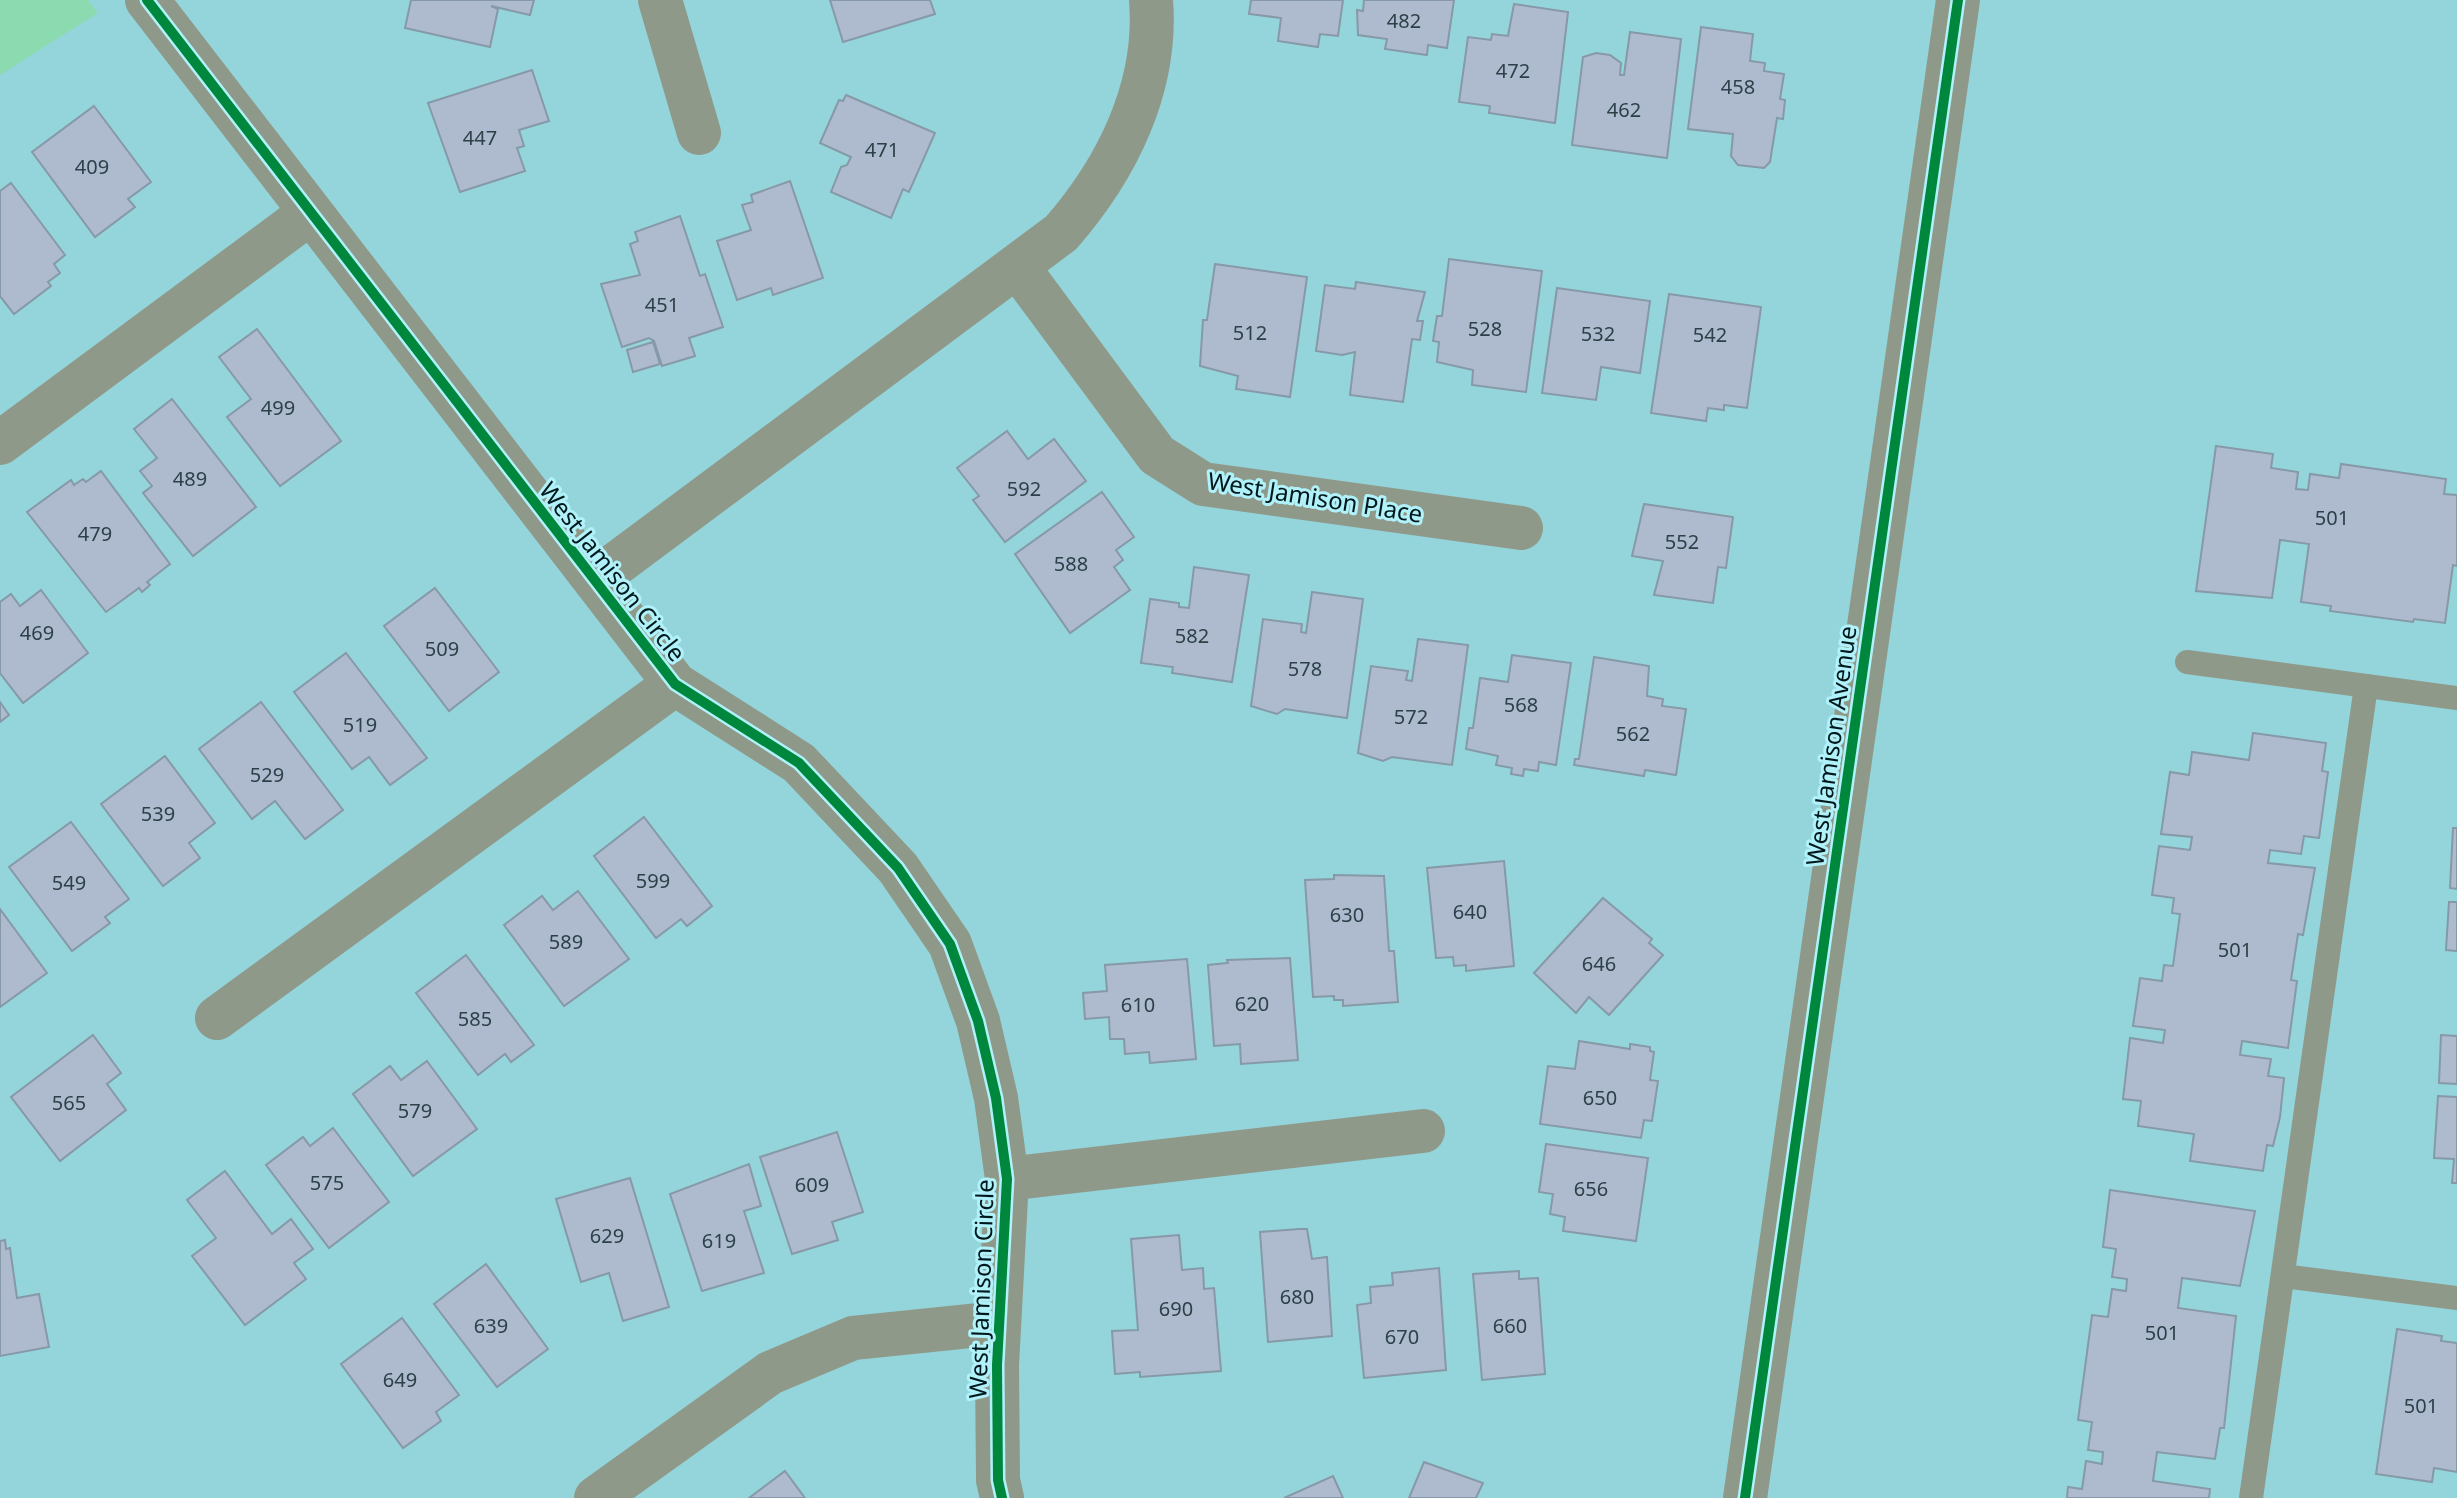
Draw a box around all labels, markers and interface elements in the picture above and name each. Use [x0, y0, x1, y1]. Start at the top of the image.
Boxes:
house number: 482 [1387, 7, 1421, 34]
house number: 472 [1496, 57, 1530, 84]
house number: 458 [1721, 73, 1755, 100]
house number: 462 [1607, 96, 1641, 123]
house number: 447 [463, 124, 497, 151]
house number: 471 [865, 136, 899, 163]
house number: 409 [75, 153, 109, 180]
house number: 451 [645, 291, 679, 318]
house number: 528 [1468, 315, 1502, 342]
house number: 512 [1233, 319, 1267, 346]
house number: 532 [1581, 320, 1615, 347]
house number: 542 [1693, 321, 1727, 348]
house number: 499 [261, 394, 295, 421]
street label: West Jamison Place [1206, 463, 1425, 530]
house number: 489 [173, 465, 207, 492]
street label: West Jamison Circle [533, 474, 694, 668]
house number: 592 [1007, 475, 1041, 502]
house number: 501 [2315, 504, 2349, 531]
house number: 479 [78, 520, 112, 547]
house number: 552 [1665, 528, 1699, 555]
house number: 588 [1054, 550, 1088, 577]
house number: 469 [20, 619, 54, 646]
house number: 582 [1175, 622, 1209, 649]
street label: West Jamison Avenue [1797, 624, 1864, 868]
house number: 509 [425, 635, 459, 662]
house number: 578 [1288, 655, 1322, 682]
house number: 568 [1504, 691, 1538, 718]
house number: 572 [1394, 703, 1428, 730]
house number: 519 [343, 711, 377, 738]
house number: 562 [1616, 720, 1650, 747]
house number: 529 [250, 761, 284, 788]
house number: 539 [141, 800, 175, 827]
house number: 599 [636, 867, 670, 894]
house number: 549 [52, 869, 86, 896]
house number: 640 [1453, 898, 1487, 925]
house number: 630 [1330, 901, 1364, 928]
house number: 589 [549, 928, 583, 955]
house number: 501 [2218, 936, 2252, 963]
house number: 646 [1582, 950, 1616, 977]
house number: 620 [1235, 990, 1269, 1017]
house number: 610 [1121, 991, 1155, 1018]
house number: 585 [458, 1005, 492, 1032]
house number: 650 [1583, 1084, 1617, 1111]
house number: 565 [52, 1089, 86, 1116]
house number: 579 [398, 1097, 432, 1124]
house number: 575 [310, 1169, 344, 1196]
house number: 609 [795, 1171, 829, 1198]
house number: 656 [1574, 1175, 1608, 1202]
street label: West Jamison Circle [960, 1179, 1001, 1399]
house number: 629 [590, 1222, 624, 1249]
house number: 619 [702, 1227, 736, 1254]
house number: 680 [1280, 1283, 1314, 1310]
house number: 690 [1159, 1295, 1193, 1322]
house number: 639 [474, 1312, 508, 1339]
house number: 660 [1493, 1312, 1527, 1339]
house number: 501 [2145, 1319, 2179, 1346]
house number: 670 [1385, 1323, 1419, 1350]
house number: 649 [383, 1366, 417, 1393]
house number: 501 [2404, 1392, 2438, 1419]

